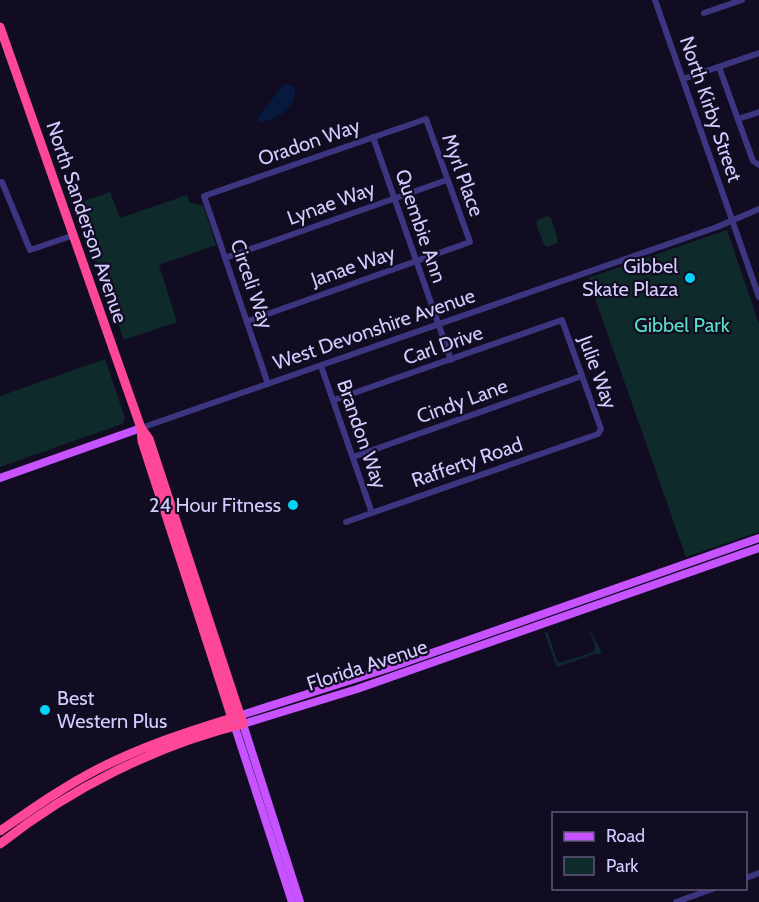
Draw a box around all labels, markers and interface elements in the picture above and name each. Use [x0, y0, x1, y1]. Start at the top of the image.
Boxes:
street label: North Kirby Street [675, 33, 747, 185]
street label: Oradon Way [255, 113, 363, 171]
street label: North Sanderson Avenue [41, 118, 133, 326]
street label: Myrl Place [437, 130, 489, 220]
street label: Quembie Ann [390, 166, 452, 286]
street label: Lynae Way [284, 176, 378, 230]
street label: Circeli Way [225, 236, 279, 332]
street label: Janae Way [307, 240, 398, 292]
place label: Gibbel Skate Plaza [582, 254, 678, 301]
marker: Gibbel Skate Plaza [683, 271, 697, 285]
street label: West Devonshire Avenue [270, 283, 478, 375]
park label: Gibbel Park [634, 313, 730, 337]
street label: Carl Drive [400, 320, 486, 370]
street label: Julie Way [573, 331, 622, 412]
street label: Cindy Lane [413, 373, 511, 429]
street label: Brandon Way [332, 376, 392, 492]
street label: Rafferty Road [408, 432, 526, 492]
place label: 24 Hour Fitness [149, 493, 281, 517]
marker: 24 Hour Fitness [286, 498, 300, 512]
street label: Florida Avenue [304, 634, 430, 696]
place label: Best Western Plus [57, 686, 167, 733]
marker: Best Western Plus [38, 703, 52, 717]
legend [552, 812, 747, 890]
text: Road [606, 825, 645, 847]
text: Park [606, 855, 639, 877]

